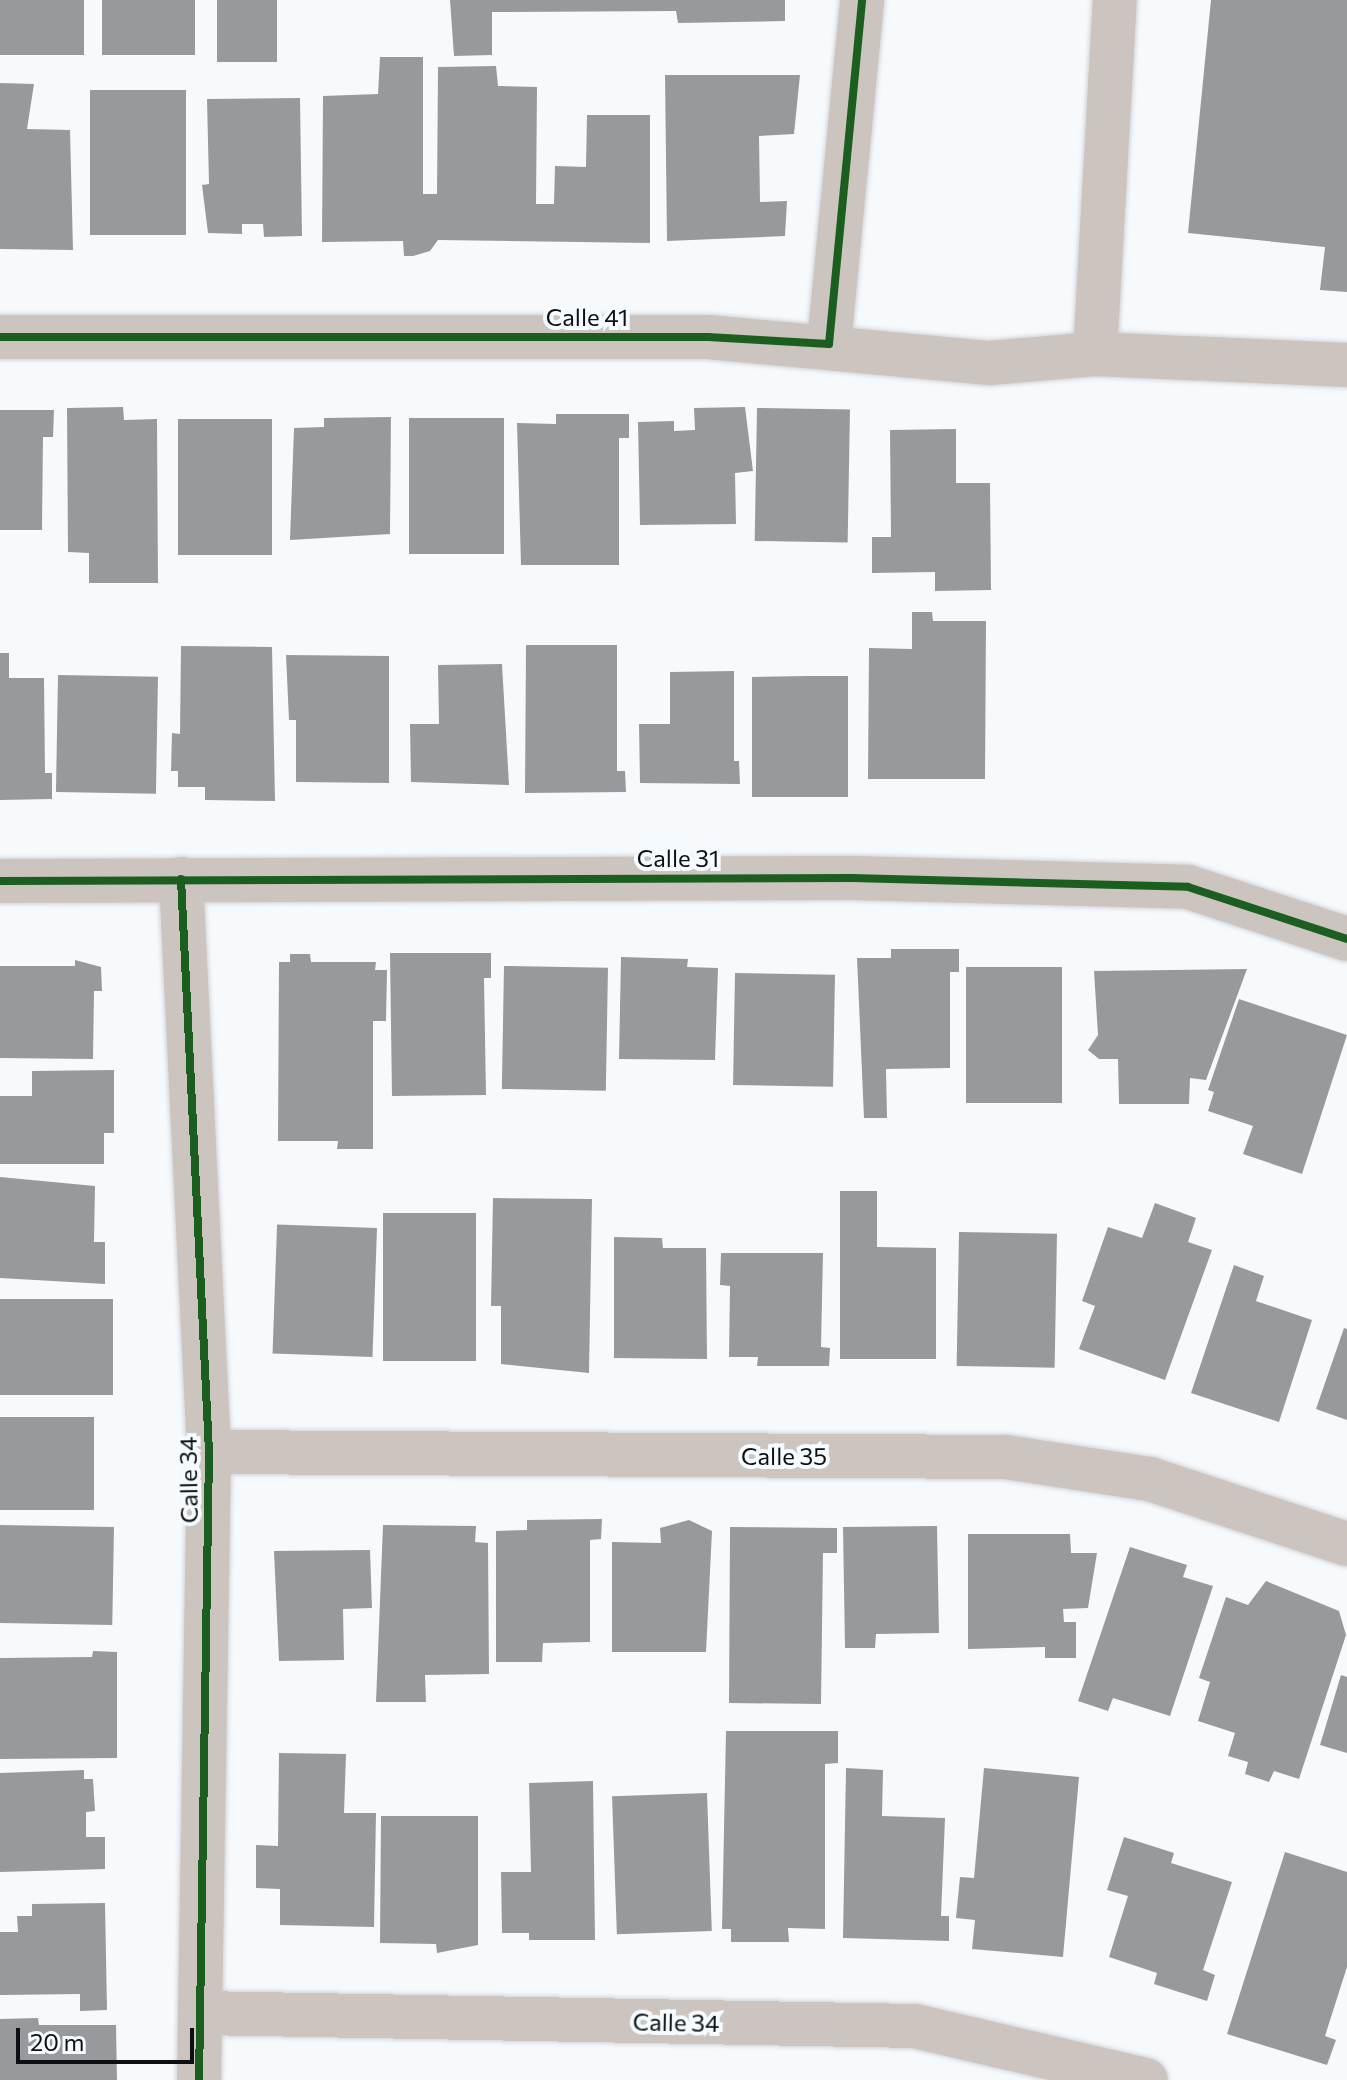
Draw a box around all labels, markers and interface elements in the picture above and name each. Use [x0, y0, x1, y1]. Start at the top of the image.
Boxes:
street label: Calle 41 [546, 303, 628, 331]
street label: Calle 31 [637, 844, 719, 872]
street label: Calle 34 [173, 1436, 203, 1524]
street label: Calle 35 [741, 1442, 827, 1470]
street label: Calle 34 [632, 2007, 720, 2037]
scale bar [20, 2012, 198, 2062]
text: 20 m [30, 2027, 84, 2056]

